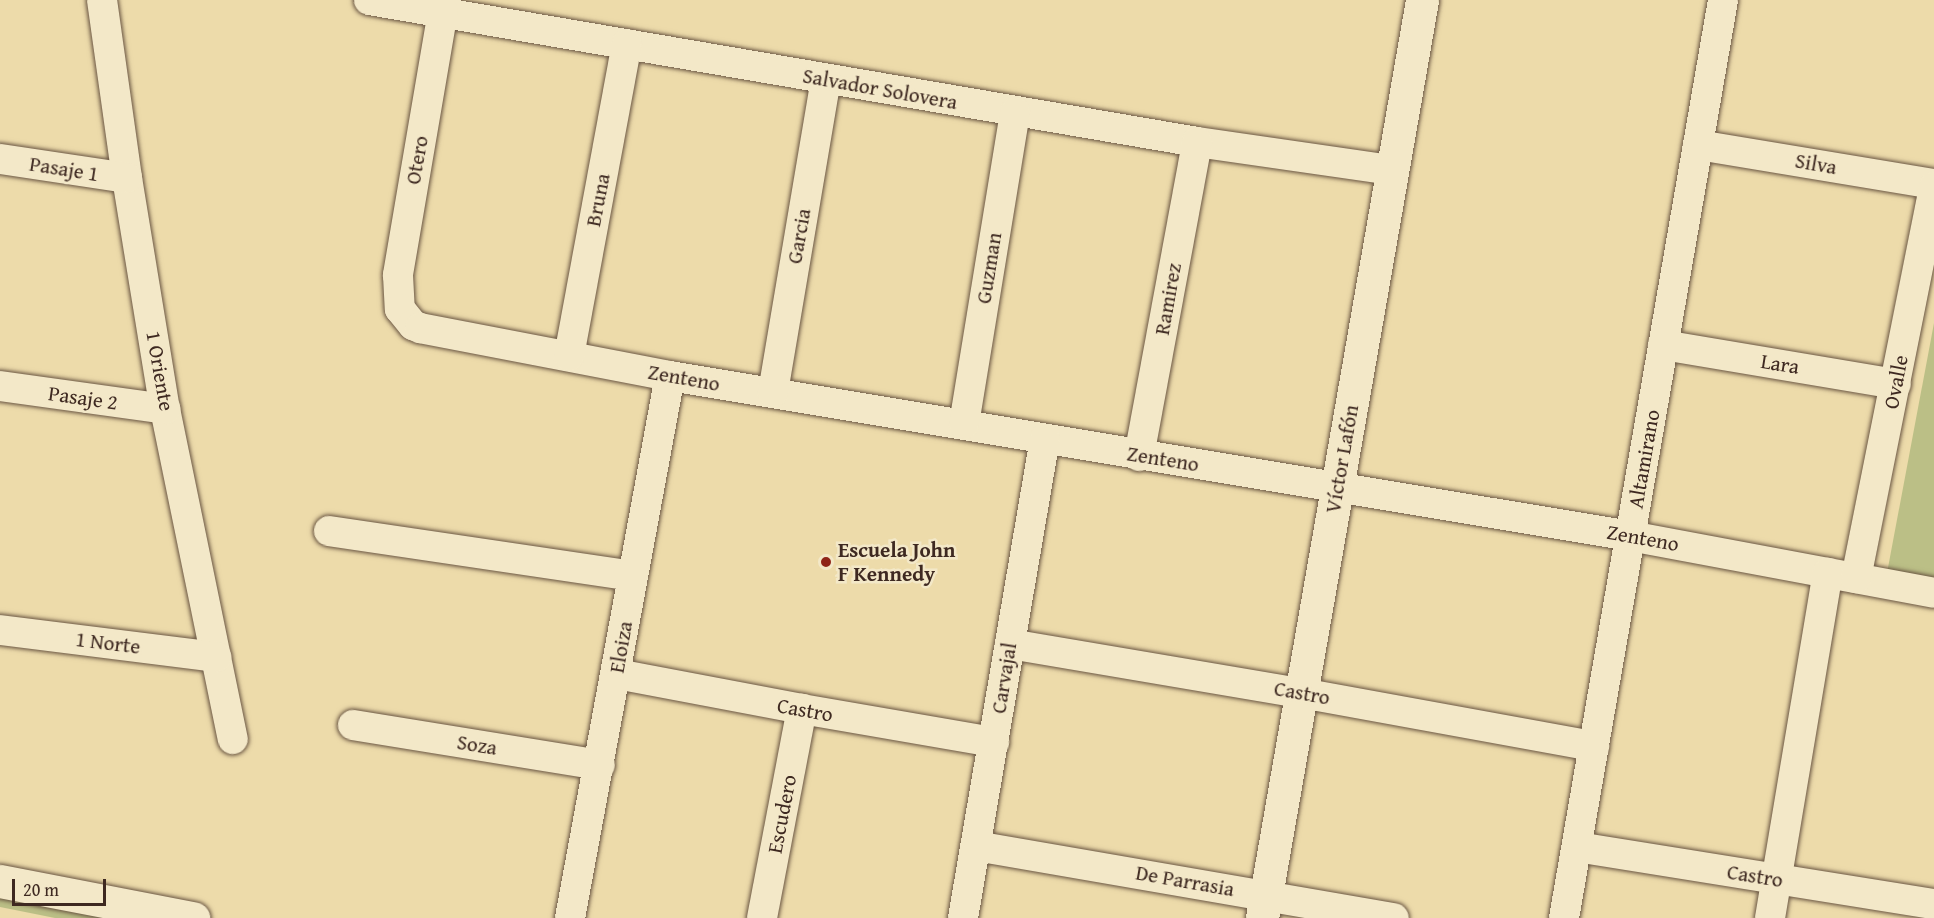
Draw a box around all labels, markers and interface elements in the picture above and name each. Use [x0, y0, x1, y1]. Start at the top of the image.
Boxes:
street label: Salvador Solovera [801, 63, 959, 115]
street label: Otero [400, 134, 434, 186]
street label: Silva [1793, 148, 1839, 180]
street label: Pasaje 1 [28, 151, 100, 187]
street label: Bruna [581, 171, 615, 229]
street label: Garcia [782, 206, 816, 266]
street label: Guzman [971, 231, 1007, 305]
street label: Ramirez [1149, 261, 1187, 337]
street label: 1 Oriente [141, 329, 179, 413]
street label: Lara [1759, 349, 1801, 379]
street label: Ovalle [1878, 353, 1914, 411]
street label: Zenteno [646, 359, 722, 397]
street label: Pasaje 2 [47, 381, 119, 415]
street label: Víctor Lafón [1320, 403, 1364, 515]
street label: Altamirano [1623, 408, 1665, 510]
street label: Zenteno [1125, 441, 1201, 477]
street label: Zenteno [1605, 519, 1681, 557]
place label: Escuela John F Kennedy [838, 537, 955, 587]
marker: Escuela John F Kennedy [819, 555, 833, 569]
street label: Eloiza [604, 619, 638, 675]
street label: 1 Norte [74, 627, 142, 659]
street label: Carvajal [986, 641, 1022, 715]
street label: Castro [1272, 676, 1332, 710]
street label: Castro [775, 693, 835, 727]
street label: Soza [455, 729, 499, 761]
street label: Escudero [762, 772, 802, 856]
street label: Castro [1725, 859, 1785, 893]
street label: De Parrasia [1134, 860, 1236, 902]
scale bar [15, 867, 110, 905]
text: 20 m [23, 876, 59, 903]

